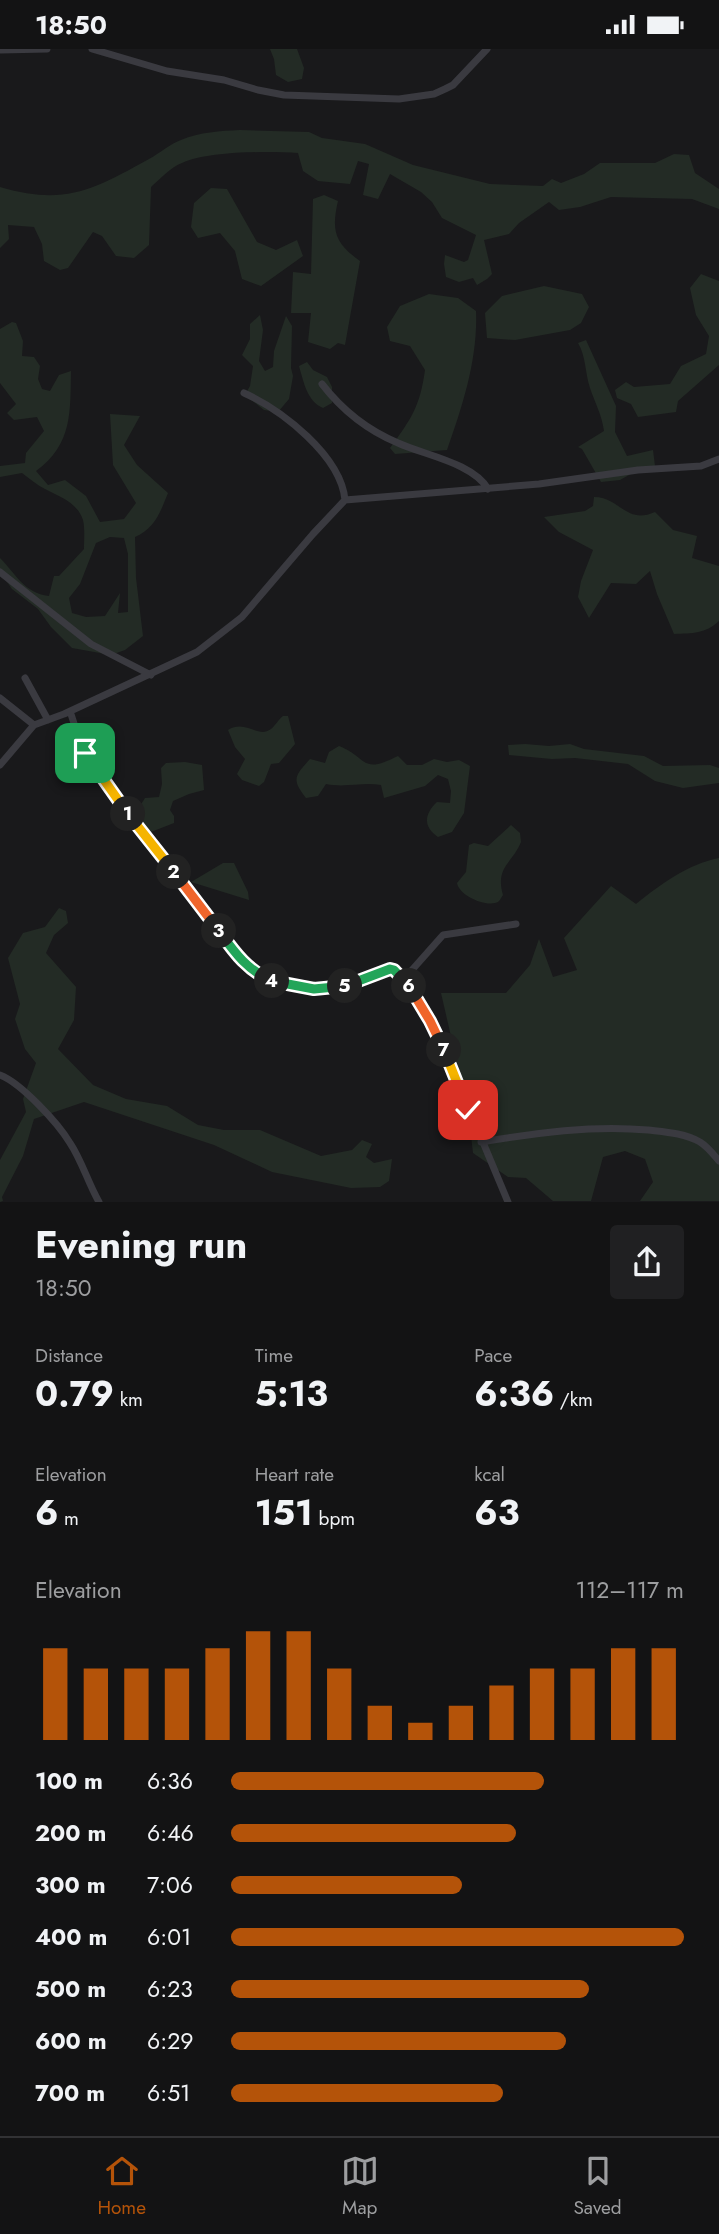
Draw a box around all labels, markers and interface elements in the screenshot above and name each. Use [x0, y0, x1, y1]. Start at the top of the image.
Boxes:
text: 18:50 [35, 6, 107, 44]
pin [55, 723, 115, 783]
icon: arrive [66, 734, 104, 772]
pin: 1 [110, 797, 146, 831]
text: 1 [123, 800, 132, 827]
pin: 2 [156, 855, 192, 889]
text: 2 [167, 858, 180, 885]
pin: 3 [202, 913, 236, 949]
text: 3 [213, 917, 224, 944]
pin: 4 [254, 963, 290, 999]
text: 4 [265, 967, 278, 994]
pin: 5 [328, 969, 362, 1003]
pin: 6 [392, 969, 426, 1003]
text: 5 [338, 972, 351, 999]
text: 6 [402, 972, 415, 999]
pin: 7 [426, 1033, 462, 1067]
text: 7 [438, 1036, 449, 1063]
pin [438, 1080, 498, 1140]
icon: check [449, 1091, 487, 1129]
text: Evening run [35, 1217, 247, 1272]
button: share [610, 1225, 684, 1299]
text: 18:50 [35, 1271, 92, 1305]
text: Distance [35, 1342, 103, 1369]
text: Time [255, 1342, 293, 1369]
text: Pace [474, 1342, 512, 1369]
text: 0.79 [35, 1369, 114, 1419]
text: 5:13 [255, 1369, 328, 1419]
text: 6:36 [474, 1369, 554, 1419]
text: km [114, 1386, 143, 1413]
text: /km [554, 1386, 593, 1413]
text: Elevation [35, 1461, 107, 1488]
text: Heart rate [255, 1461, 334, 1488]
text: kcal [474, 1461, 505, 1488]
text: 6 [35, 1488, 58, 1538]
text: 151 [255, 1488, 313, 1538]
text: 63 [474, 1488, 519, 1538]
text: m [58, 1505, 79, 1532]
text: bpm [313, 1505, 355, 1532]
text: Elevation [35, 1573, 122, 1607]
text: 112–117 m [576, 1573, 684, 1607]
text: 100 m [35, 1764, 103, 1798]
text: 6:36 [147, 1764, 193, 1798]
text: 200 m [35, 1816, 106, 1850]
text: 6:46 [147, 1816, 194, 1850]
text: 300 m [35, 1868, 106, 1902]
text: 7:06 [147, 1868, 193, 1902]
text: 400 m [35, 1920, 107, 1954]
text: 6:01 [147, 1920, 191, 1954]
text: 500 m [35, 1972, 106, 2006]
text: 6:23 [147, 1972, 193, 2006]
text: 600 m [35, 2024, 107, 2058]
text: 6:29 [147, 2024, 193, 2058]
text: 700 m [35, 2076, 105, 2110]
text: 6:51 [147, 2076, 190, 2110]
tab: Home [97, 2152, 146, 2221]
tab: Map [341, 2152, 379, 2221]
tab: Saved [573, 2152, 622, 2221]

